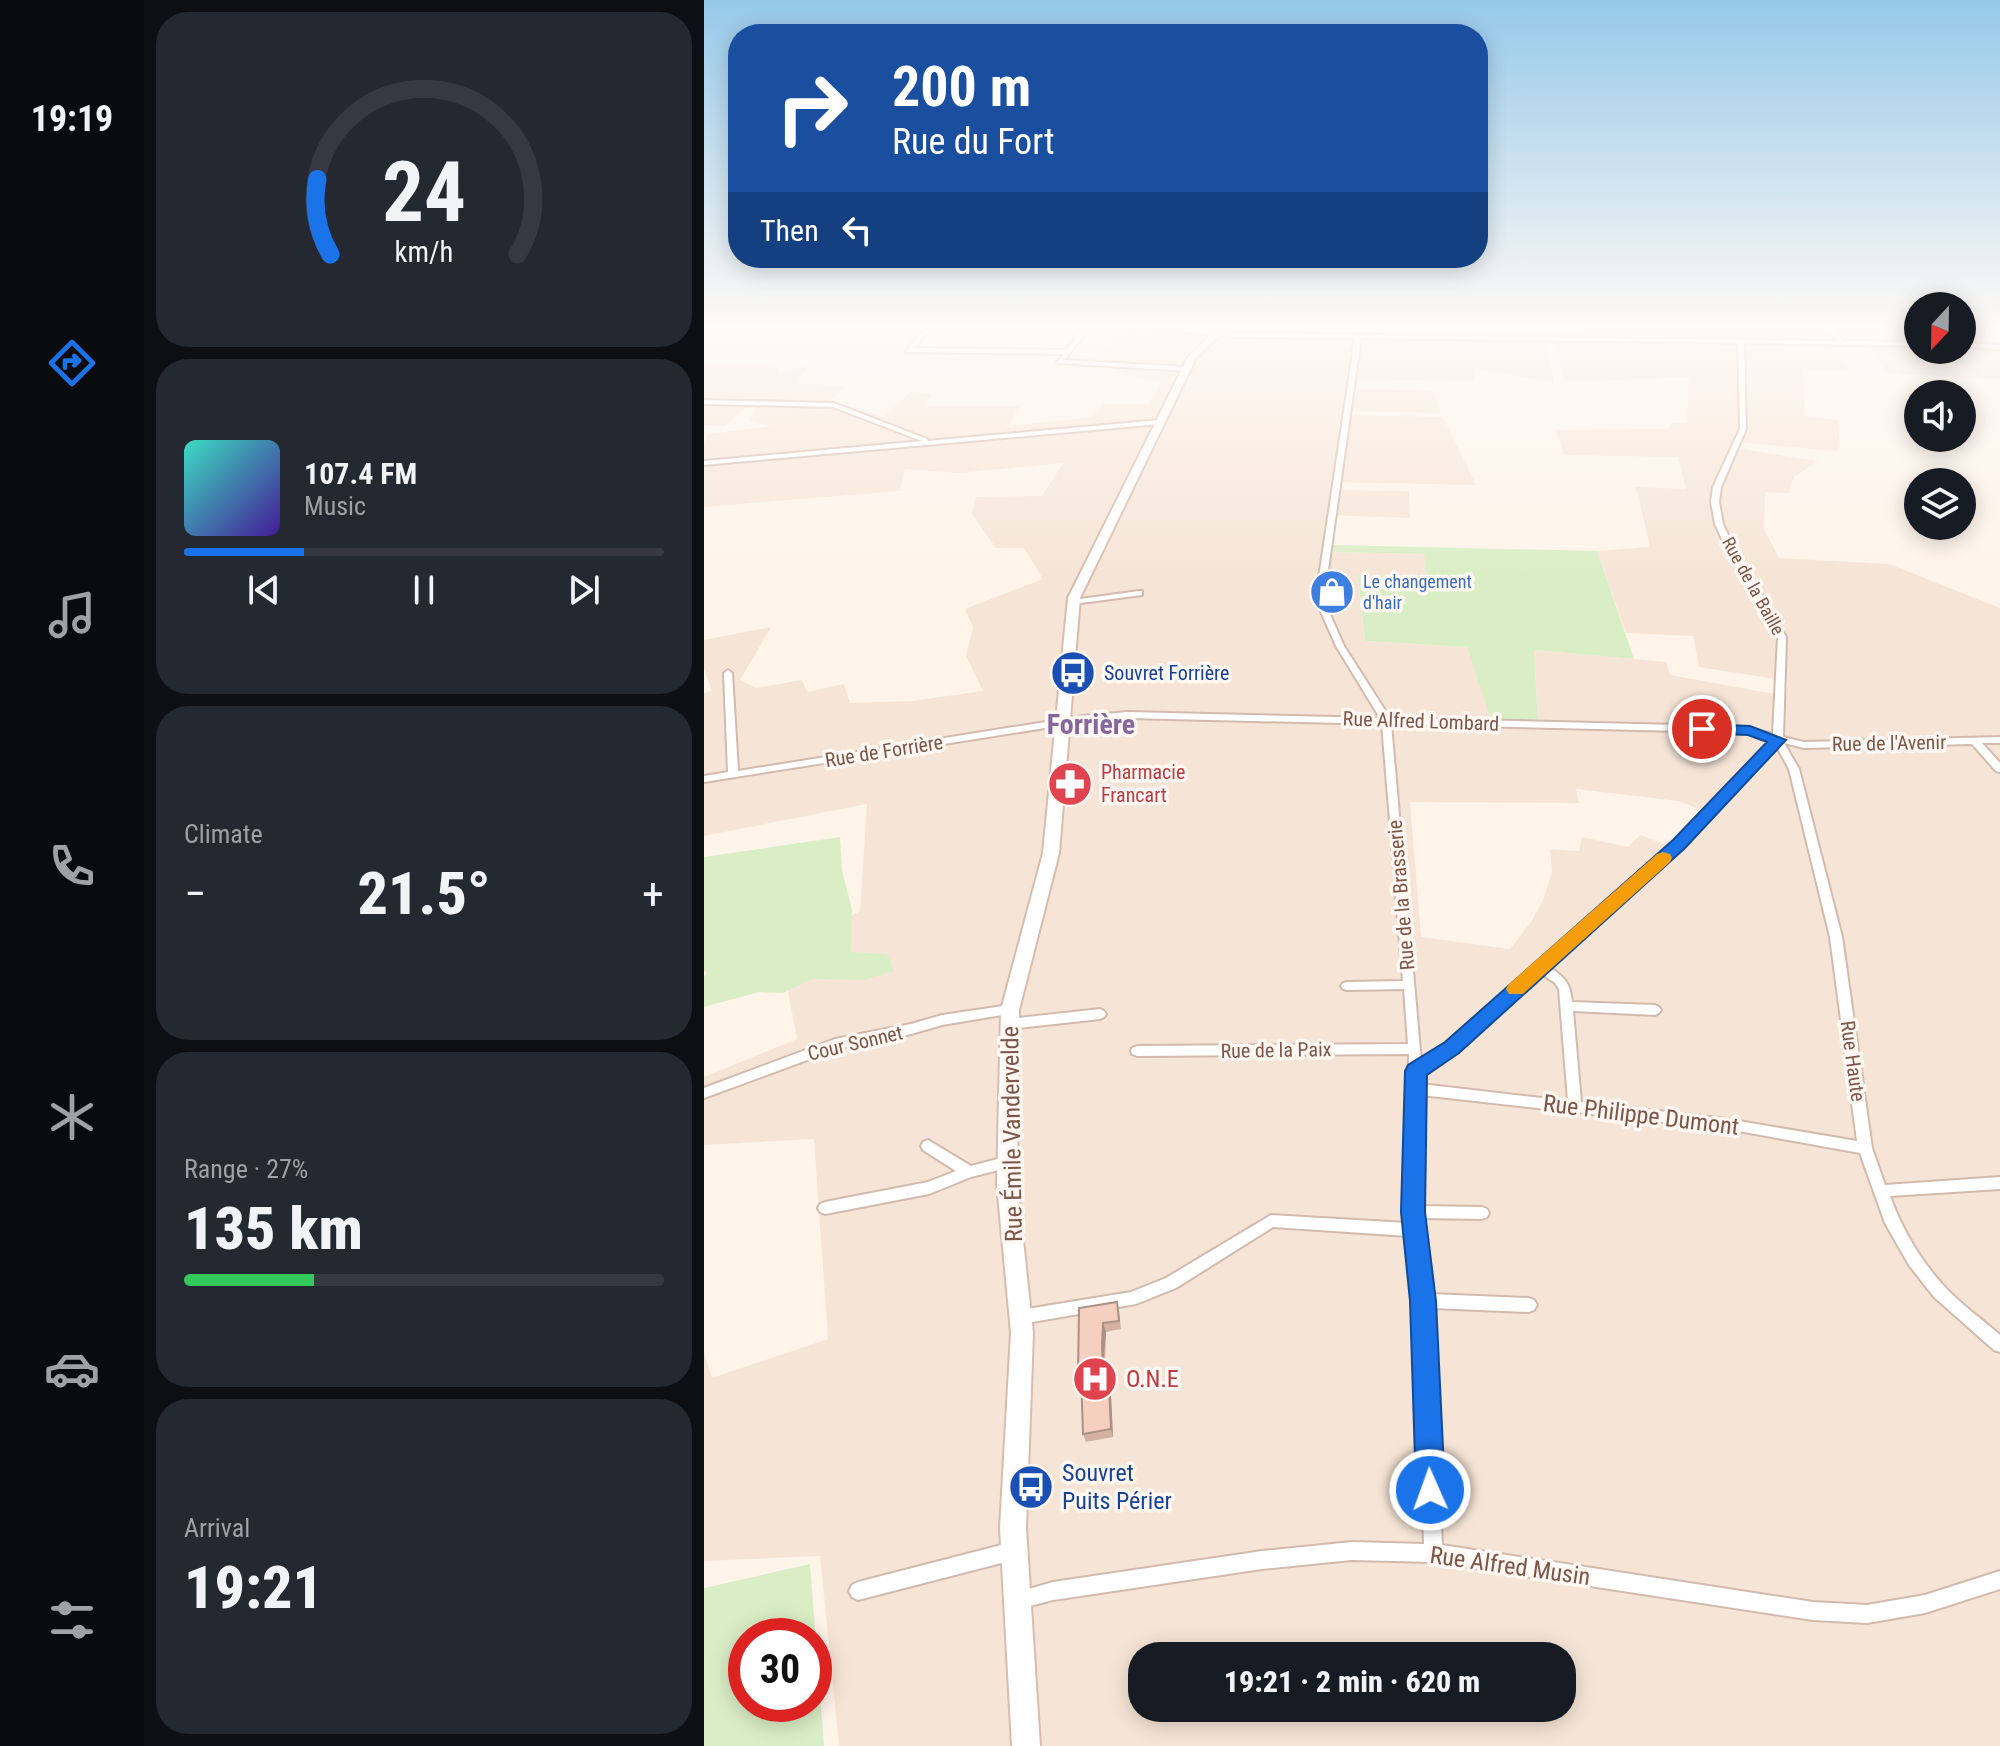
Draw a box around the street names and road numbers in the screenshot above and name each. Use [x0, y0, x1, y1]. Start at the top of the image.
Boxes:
street label: Rue de la Baille [1718, 533, 1789, 638]
street label: Rue Alfred Lombard [1342, 706, 1500, 736]
street label: Rue de Forrière [823, 730, 945, 772]
street label: Rue de l'Avenir [1832, 730, 1946, 756]
street label: Rue de la Brasserie [1382, 819, 1420, 971]
street label: Rue Haute [1835, 1019, 1871, 1103]
street label: Cour Sonnet [805, 1020, 905, 1066]
street label: Rue Émile Vandervelde [996, 1026, 1028, 1242]
street label: Rue de la Paix [1220, 1037, 1332, 1063]
street label: Rue Philippe Dumont [1541, 1089, 1741, 1141]
street label: Rue Alfred Musin [1428, 1541, 1592, 1591]

